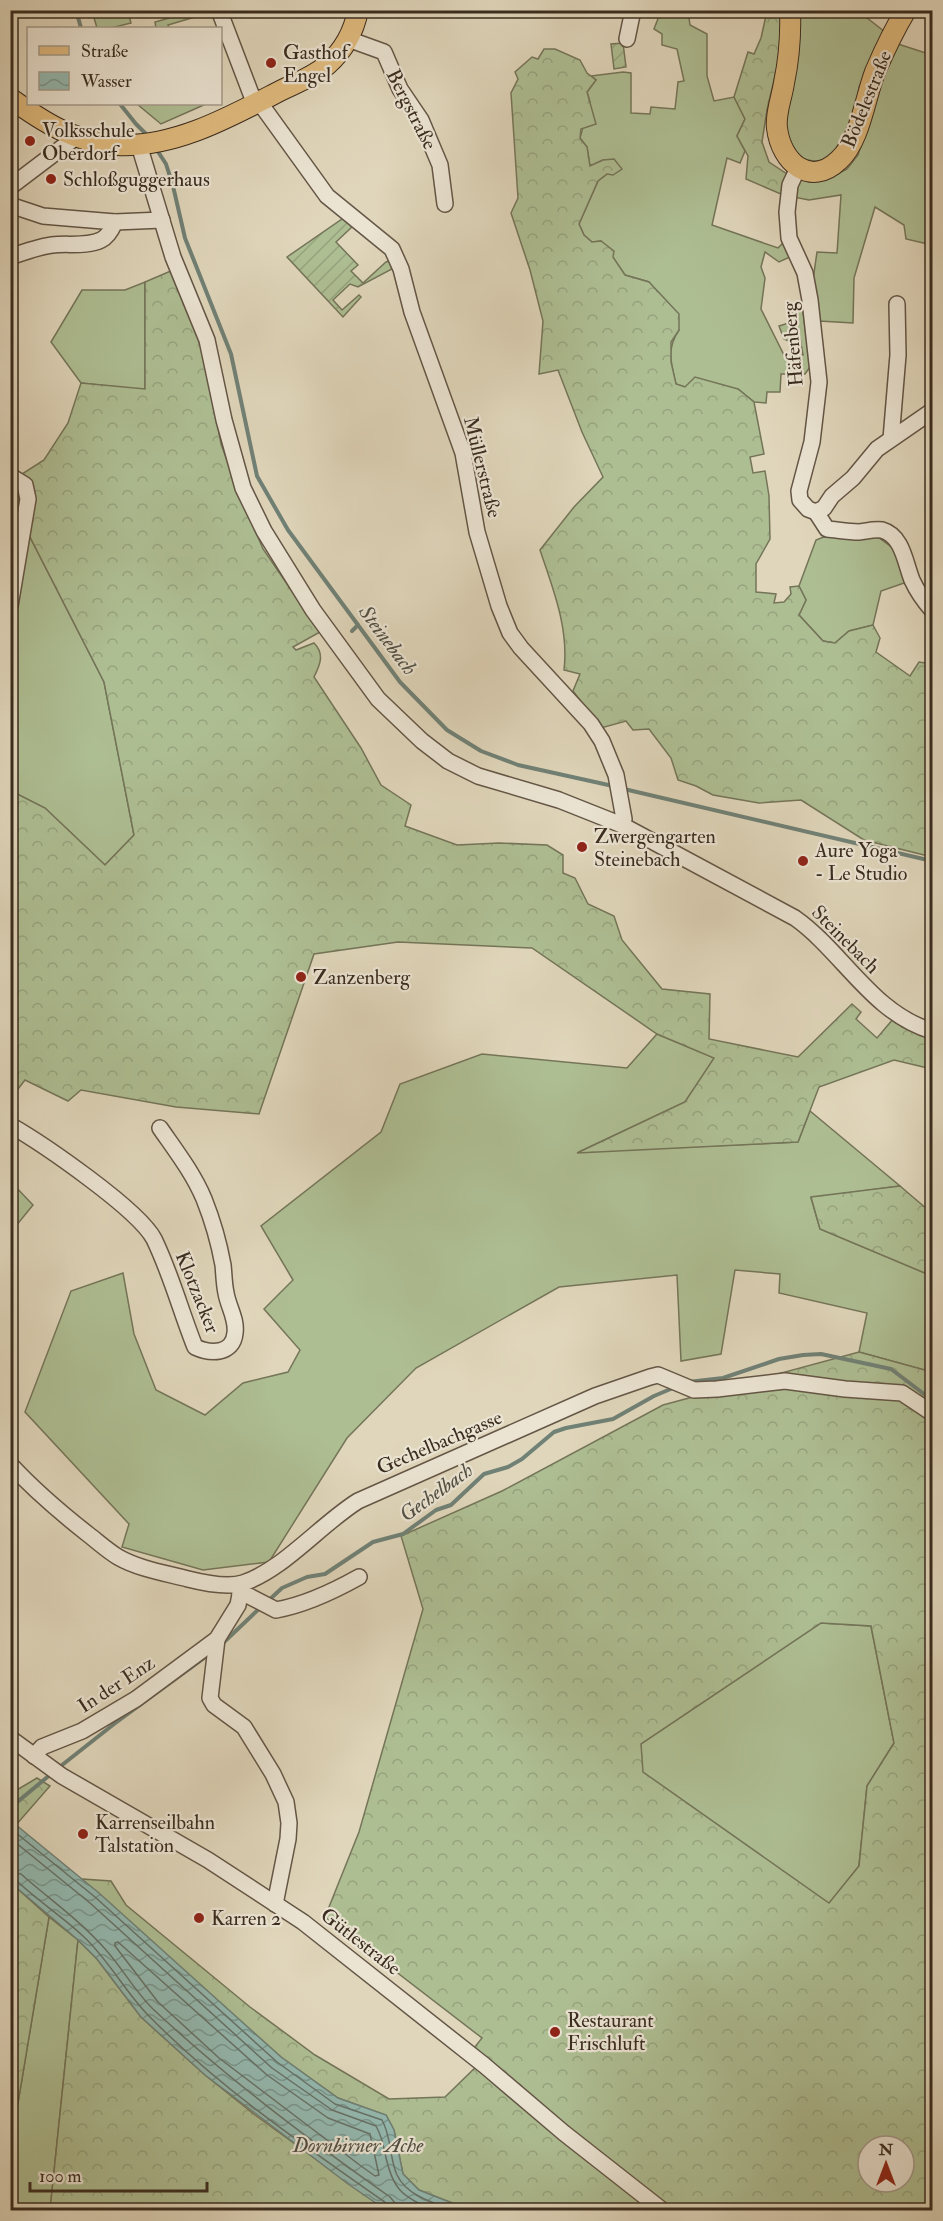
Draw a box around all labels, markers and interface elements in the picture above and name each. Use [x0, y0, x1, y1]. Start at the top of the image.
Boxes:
legend [27, 27, 222, 105]
text: Straße [81, 40, 129, 63]
place label: Gasthof Engel [283, 40, 351, 88]
street label: Bödelestraße [836, 47, 897, 151]
marker: Gasthof Engel [264, 56, 278, 70]
street label: Bergstraße [381, 65, 442, 154]
text: Wasser [80, 70, 132, 93]
place label: Volksschule Oberdorf [42, 118, 134, 166]
marker: Volksschule Oberdorf [23, 134, 37, 148]
place label: Schloßguggerhaus [63, 167, 210, 192]
marker: Schloßguggerhaus [44, 172, 58, 186]
street label: Häfenberg [776, 299, 809, 387]
street label: Müllerstraße [458, 414, 507, 520]
water label: Steinebach [352, 599, 423, 681]
place label: Zwergengarten Steinebach [594, 824, 716, 872]
place label: Aure Yoga - Le Studio [814, 838, 907, 886]
marker: Zwergengarten Steinebach [575, 840, 589, 854]
marker: Aure Yoga - Le Studio [796, 854, 810, 868]
street label: Steinebach [806, 900, 885, 979]
place label: Zanzenberg [313, 965, 411, 990]
marker: Zanzenberg [294, 970, 308, 984]
street label: Klotzacker [170, 1248, 225, 1337]
street label: Gechelbachgasse [373, 1405, 506, 1480]
water label: Gechelbach [394, 1457, 478, 1528]
street label: In der Enz [73, 1650, 160, 1719]
place label: Karrenseilbahn Talstation [95, 1810, 215, 1858]
marker: Karrenseilbahn Talstation [76, 1827, 90, 1841]
street label: Gütlestraße [316, 1902, 406, 1981]
place label: Karren 2 [211, 1906, 281, 1931]
marker: Karren 2 [192, 1911, 206, 1925]
place label: Restaurant Frischluft [567, 2008, 654, 2056]
marker: Restaurant Frischluft [548, 2025, 562, 2039]
water label: Dornbirner Ache [292, 2132, 424, 2159]
north arrow [856, 2134, 916, 2194]
text: N [878, 2140, 894, 2160]
scale bar [30, 2155, 207, 2193]
text: 100 m [39, 2165, 82, 2188]

